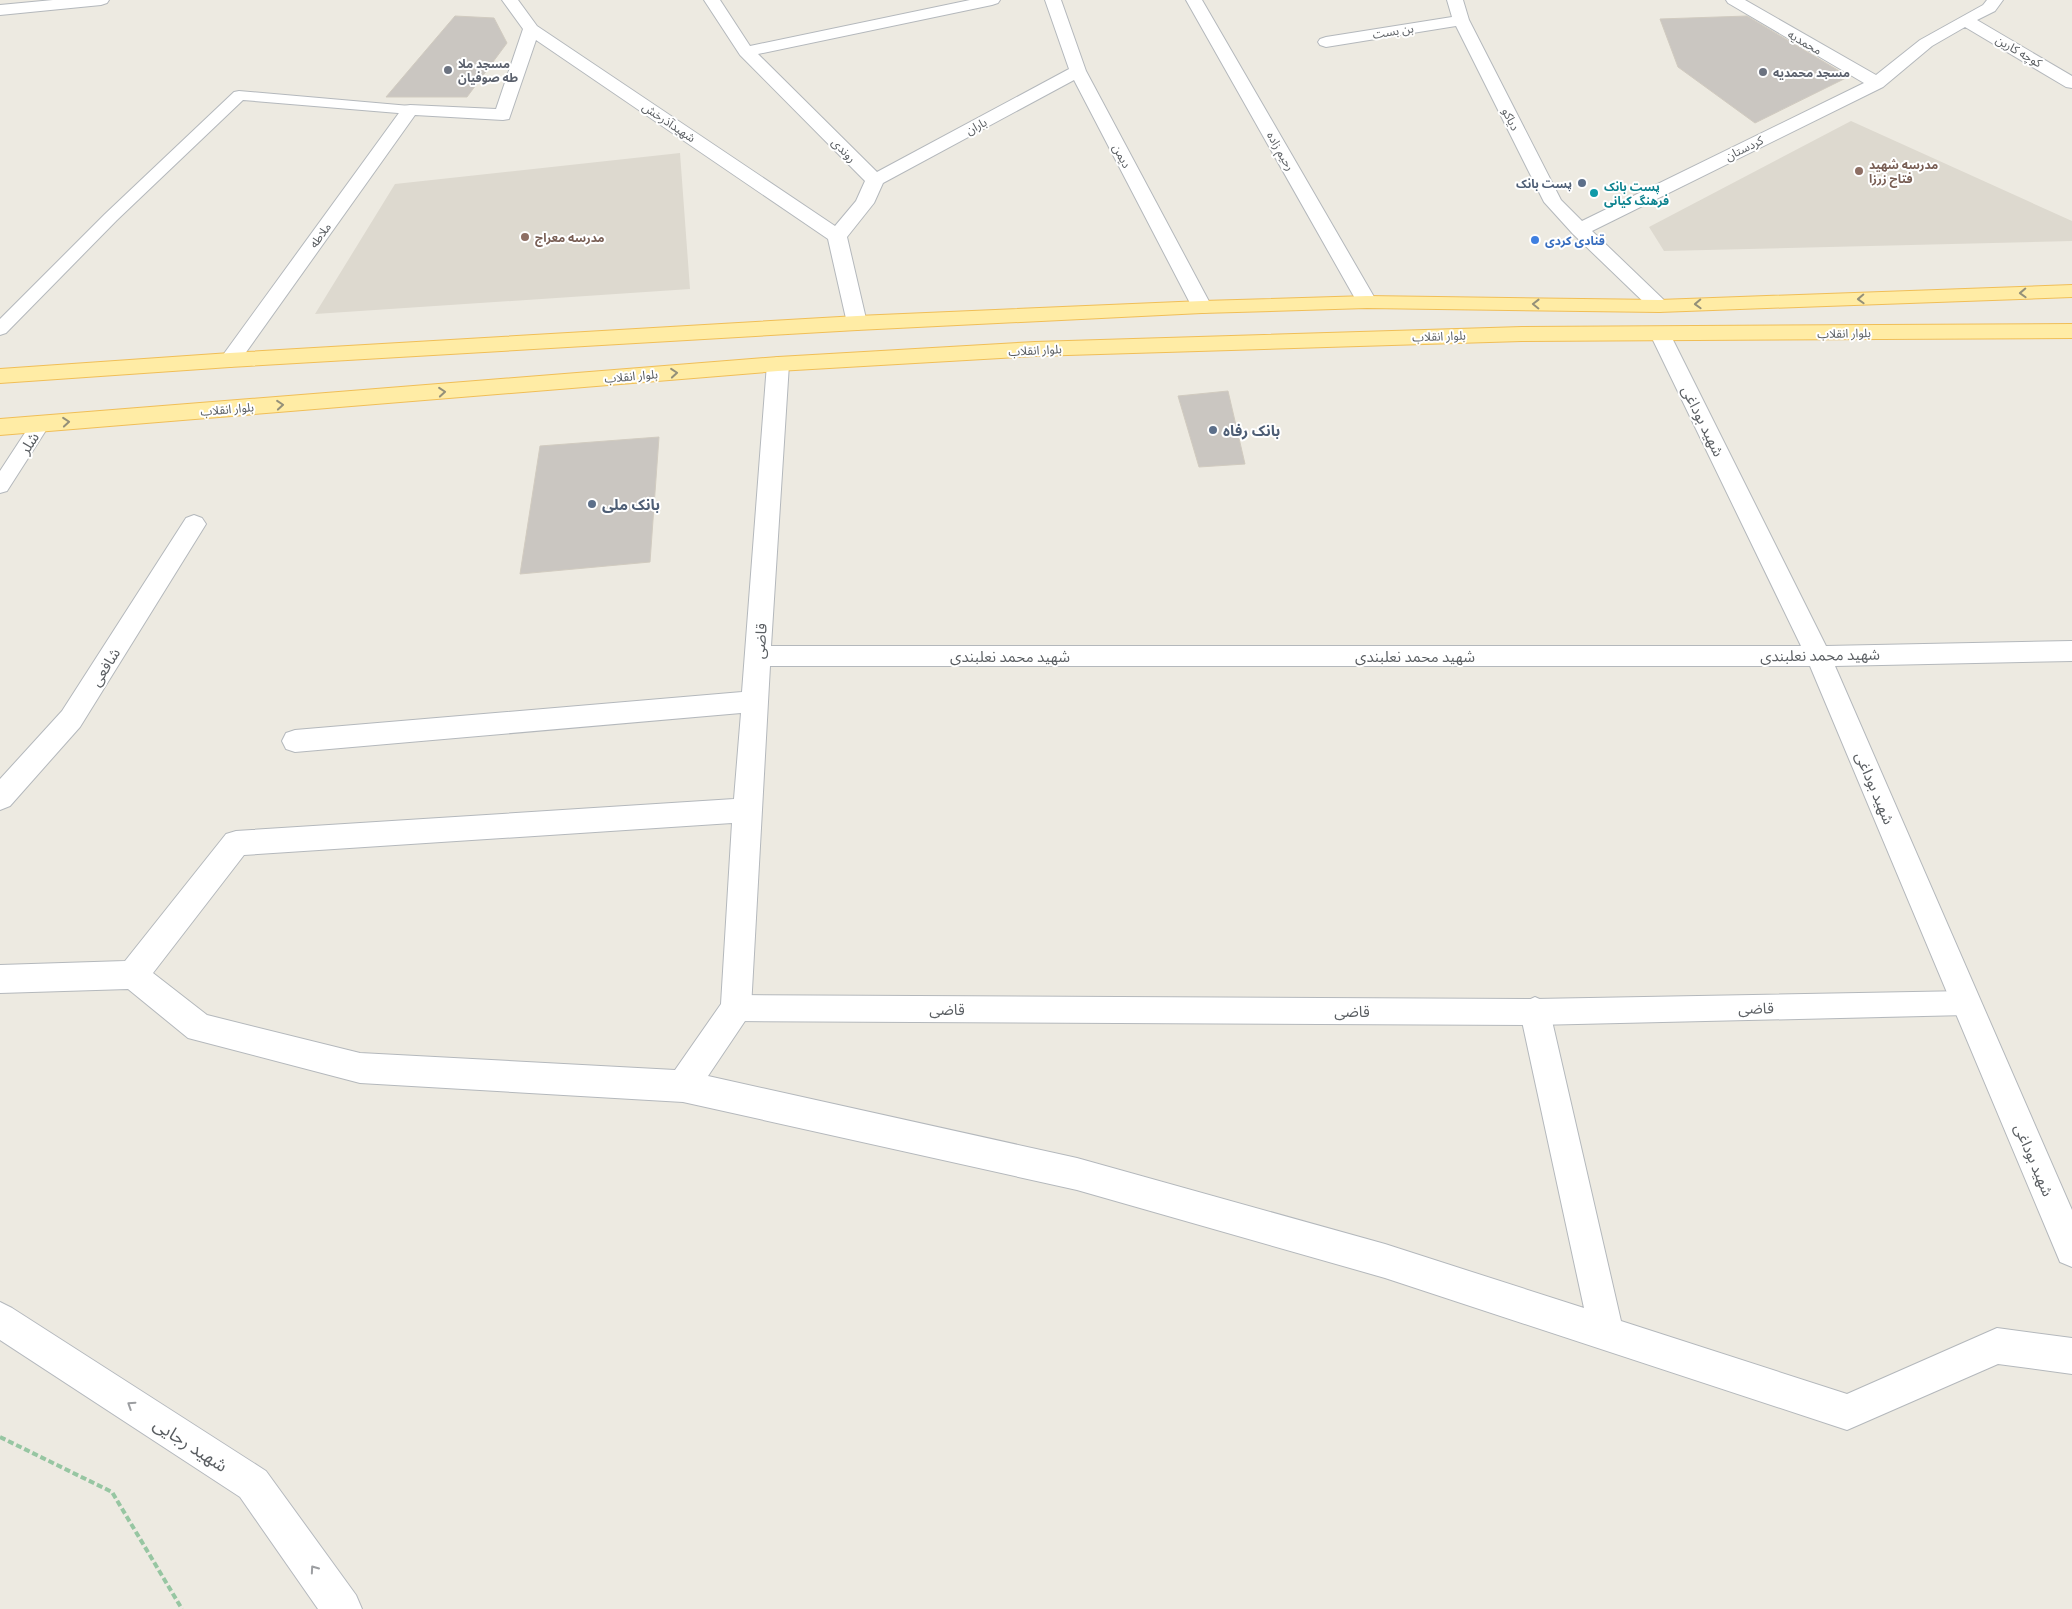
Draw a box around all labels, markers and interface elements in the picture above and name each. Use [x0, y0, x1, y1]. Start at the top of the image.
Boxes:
street label: بن بست [1372, 21, 1415, 42]
street label: محمدیه [1785, 27, 1824, 58]
street label: کوچه کارین [1993, 33, 2045, 72]
place label: مسجد ملا طه صوفیان [458, 57, 518, 85]
marker: مسجد ملا طه صوفیان [442, 64, 454, 76]
marker: مسجد محمدیه [1757, 66, 1769, 78]
place label: مسجد محمدیه [1773, 66, 1850, 80]
street label: شهیدآذرخش [639, 100, 698, 145]
street label: دیاکو [1499, 106, 1522, 133]
street label: باران [963, 115, 989, 138]
street label: رحیم زاده [1262, 129, 1297, 174]
street label: کردستان [1723, 133, 1767, 164]
street label: روندی [829, 135, 859, 165]
street label: دیمن [1109, 142, 1134, 171]
place label: مدرسه شهید فتاح زرزا [1869, 158, 1938, 188]
marker: مدرسه شهید فتاح زرزا [1853, 165, 1865, 177]
place label: پست بانک [1516, 177, 1572, 192]
marker: پست بانک [1576, 177, 1588, 189]
place label: پست بانک فرهنگ کیانی [1604, 180, 1669, 208]
marker: پست بانک فرهنگ کیانی [1588, 187, 1600, 199]
street label: ملاطه [307, 220, 333, 250]
marker: مدرسه معراج [519, 231, 531, 243]
place label: مدرسه معراج [535, 231, 605, 247]
marker: قنادی کردی [1529, 234, 1541, 246]
place label: قنادی کردی [1545, 234, 1605, 248]
one-way arrow [2019, 288, 2027, 298]
one-way arrow [1857, 293, 1865, 304]
one-way arrow [1532, 299, 1540, 309]
one-way arrow [1694, 299, 1702, 310]
street label: بلوار انقلاب [1817, 326, 1871, 341]
street label: بلوار انقلاب [1412, 329, 1466, 345]
street label: بلوار انقلاب [1008, 342, 1062, 359]
street label: بلوار انقلاب [604, 367, 658, 386]
one-way arrow [670, 368, 678, 379]
street label: شهید بوداغی [1678, 383, 1728, 460]
one-way arrow [439, 386, 447, 397]
street label: بلوار انقلاب [200, 400, 254, 419]
one-way arrow [277, 400, 285, 411]
one-way arrow [62, 417, 70, 428]
place label: بانک رفاه [1223, 422, 1280, 440]
marker: بانک رفاه [1207, 424, 1219, 436]
street label: شلر [15, 429, 43, 458]
place label: بانک ملی [602, 496, 660, 514]
marker: بانک ملی [586, 498, 598, 510]
street label: قاضی [750, 622, 771, 659]
street label: شافعی [87, 645, 124, 690]
street label: شهید محمد نعلبندی [1760, 645, 1880, 666]
street label: شهید محمد نعلبندی [950, 648, 1070, 666]
street label: شهید محمد نعلبندی [1355, 648, 1475, 666]
street label: شهید بوداغی [1851, 749, 1898, 827]
street label: قاضی [1738, 999, 1774, 1018]
street label: قاضی [929, 1001, 965, 1019]
street label: قاضی [1334, 1003, 1370, 1021]
street label: شهید بوداغی [2010, 1121, 2057, 1199]
one-way arrow [128, 1402, 137, 1411]
street label: شهید رجایی [149, 1413, 232, 1477]
one-way arrow [311, 1565, 320, 1575]

